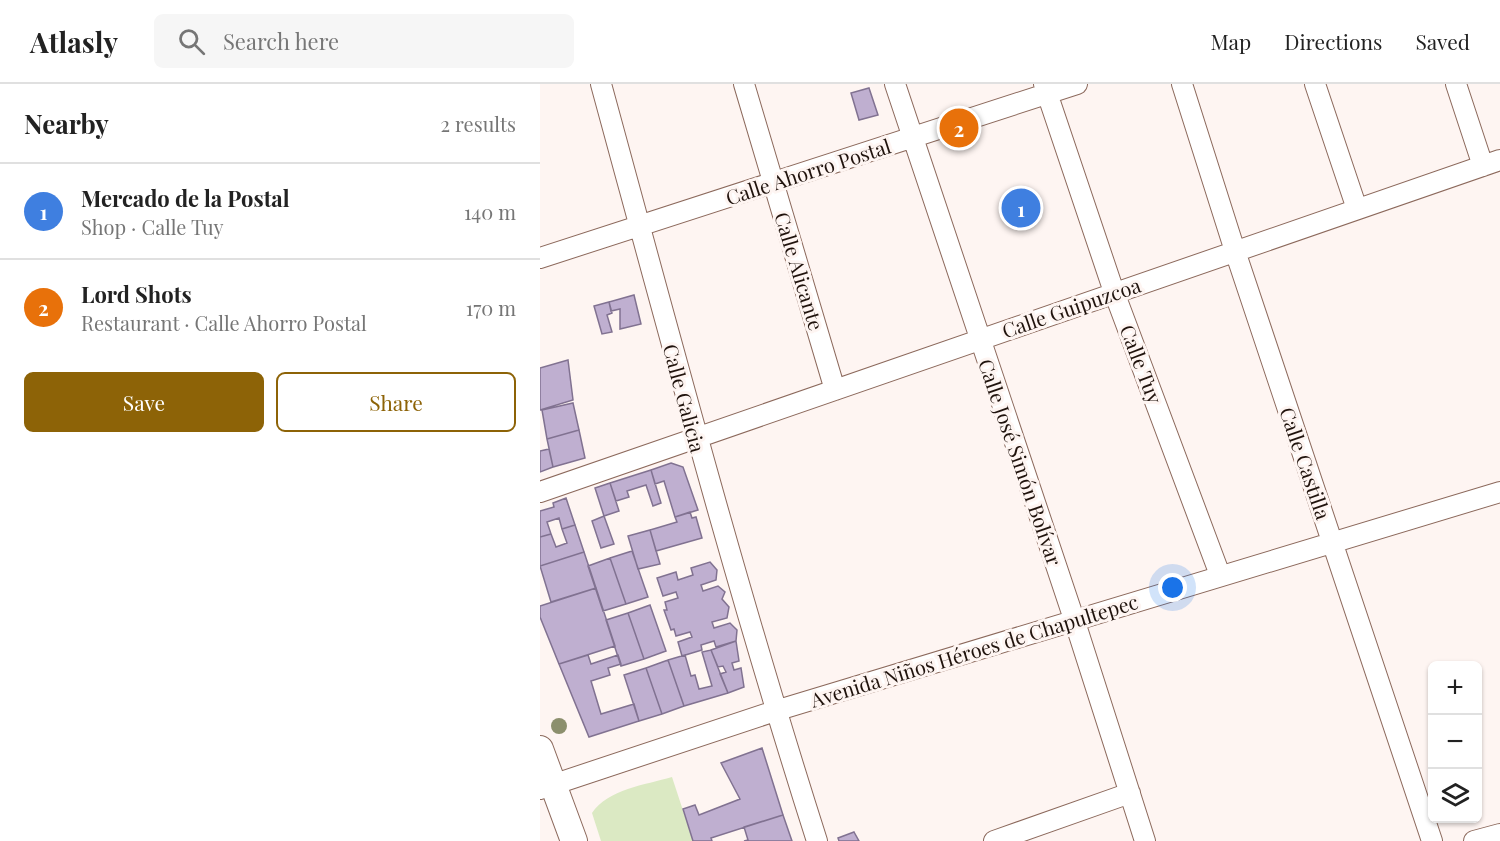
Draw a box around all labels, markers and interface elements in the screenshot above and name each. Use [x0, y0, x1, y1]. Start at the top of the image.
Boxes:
search box [154, 14, 574, 68]
text: Atlasly [30, 23, 118, 60]
icon: search [175, 25, 208, 58]
text: Search here [223, 26, 339, 56]
text: Map [1210, 27, 1251, 55]
text: Directions [1284, 27, 1382, 55]
text: Saved [1415, 27, 1470, 55]
text: Nearby [24, 106, 109, 141]
pin: 2 [940, 106, 978, 150]
text: 2 results [441, 110, 516, 137]
street label: Calle Ahorro Postal [722, 131, 894, 210]
text: Mercado de la Postal [81, 183, 290, 213]
pin: 1 [1002, 186, 1040, 230]
text: 1 [40, 198, 47, 225]
text: 140 m [464, 198, 516, 225]
street label: Calle Alicante [769, 209, 831, 333]
text: Shop · Calle Tuy [81, 213, 224, 240]
street label: Calle Guipuzcoa [998, 271, 1144, 343]
text: Lord Shots [81, 279, 192, 309]
text: 2 [38, 294, 49, 321]
text: 170 m [466, 294, 516, 321]
text: Restaurant · Calle Ahorro Postal [81, 309, 367, 336]
street label: Calle Tuy [1115, 321, 1169, 407]
street label: Calle Galicia [658, 341, 712, 455]
street label: Calle José Simón Bolívar [973, 355, 1069, 569]
button: Save [24, 372, 264, 432]
button: Share [276, 372, 516, 432]
street label: Calle Castilla [1274, 403, 1338, 523]
your location [1158, 573, 1187, 602]
street label: Avenida Niños Héroes de Chapultepec [806, 587, 1141, 713]
map controls [1428, 661, 1482, 823]
button: + [1428, 661, 1482, 715]
button: − [1428, 715, 1482, 769]
button: layers [1428, 769, 1482, 823]

